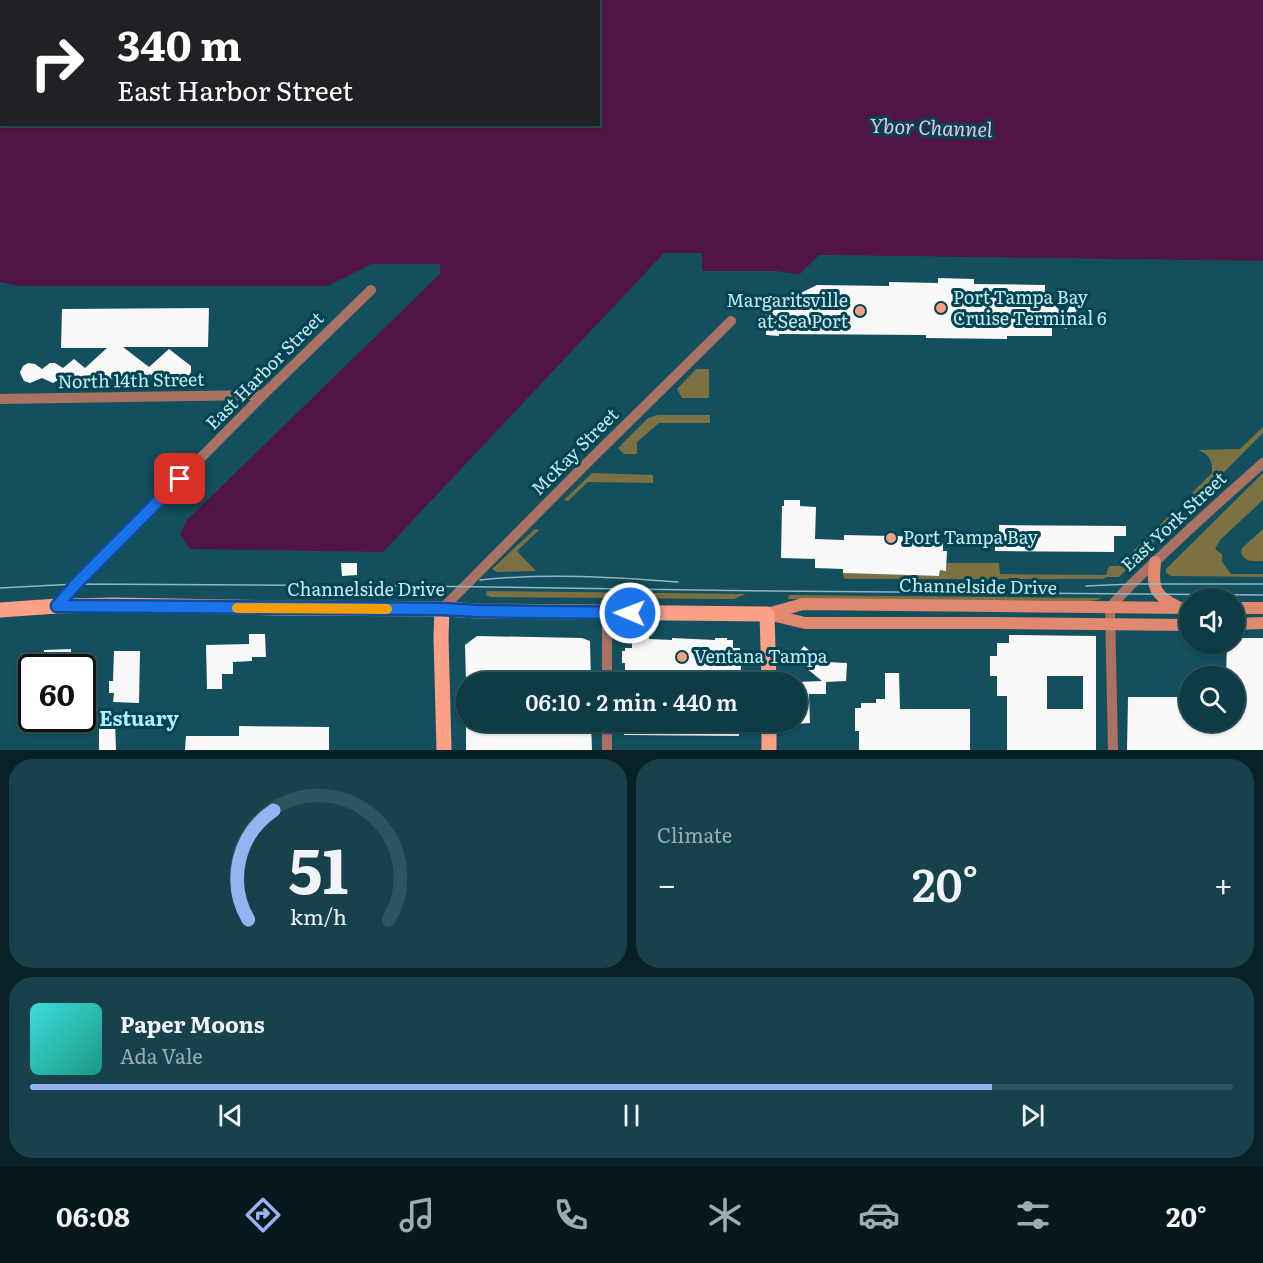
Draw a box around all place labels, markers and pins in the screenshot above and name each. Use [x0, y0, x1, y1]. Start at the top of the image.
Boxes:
place label: Port Tampa Bay Cruise Terminal 6 [953, 283, 1107, 331]
place label: Margaritsville at Sea Port [726, 286, 849, 334]
marker: Port Tampa Bay Cruise Terminal 6 [934, 301, 948, 315]
marker: Margaritsville at Sea Port [853, 304, 867, 318]
pin [154, 453, 205, 504]
place label: Port Tampa Bay [903, 523, 1038, 550]
marker: Port Tampa Bay [884, 531, 898, 545]
place label: Ventana Tampa [694, 642, 828, 669]
marker: Ventana Tampa [675, 650, 689, 664]

